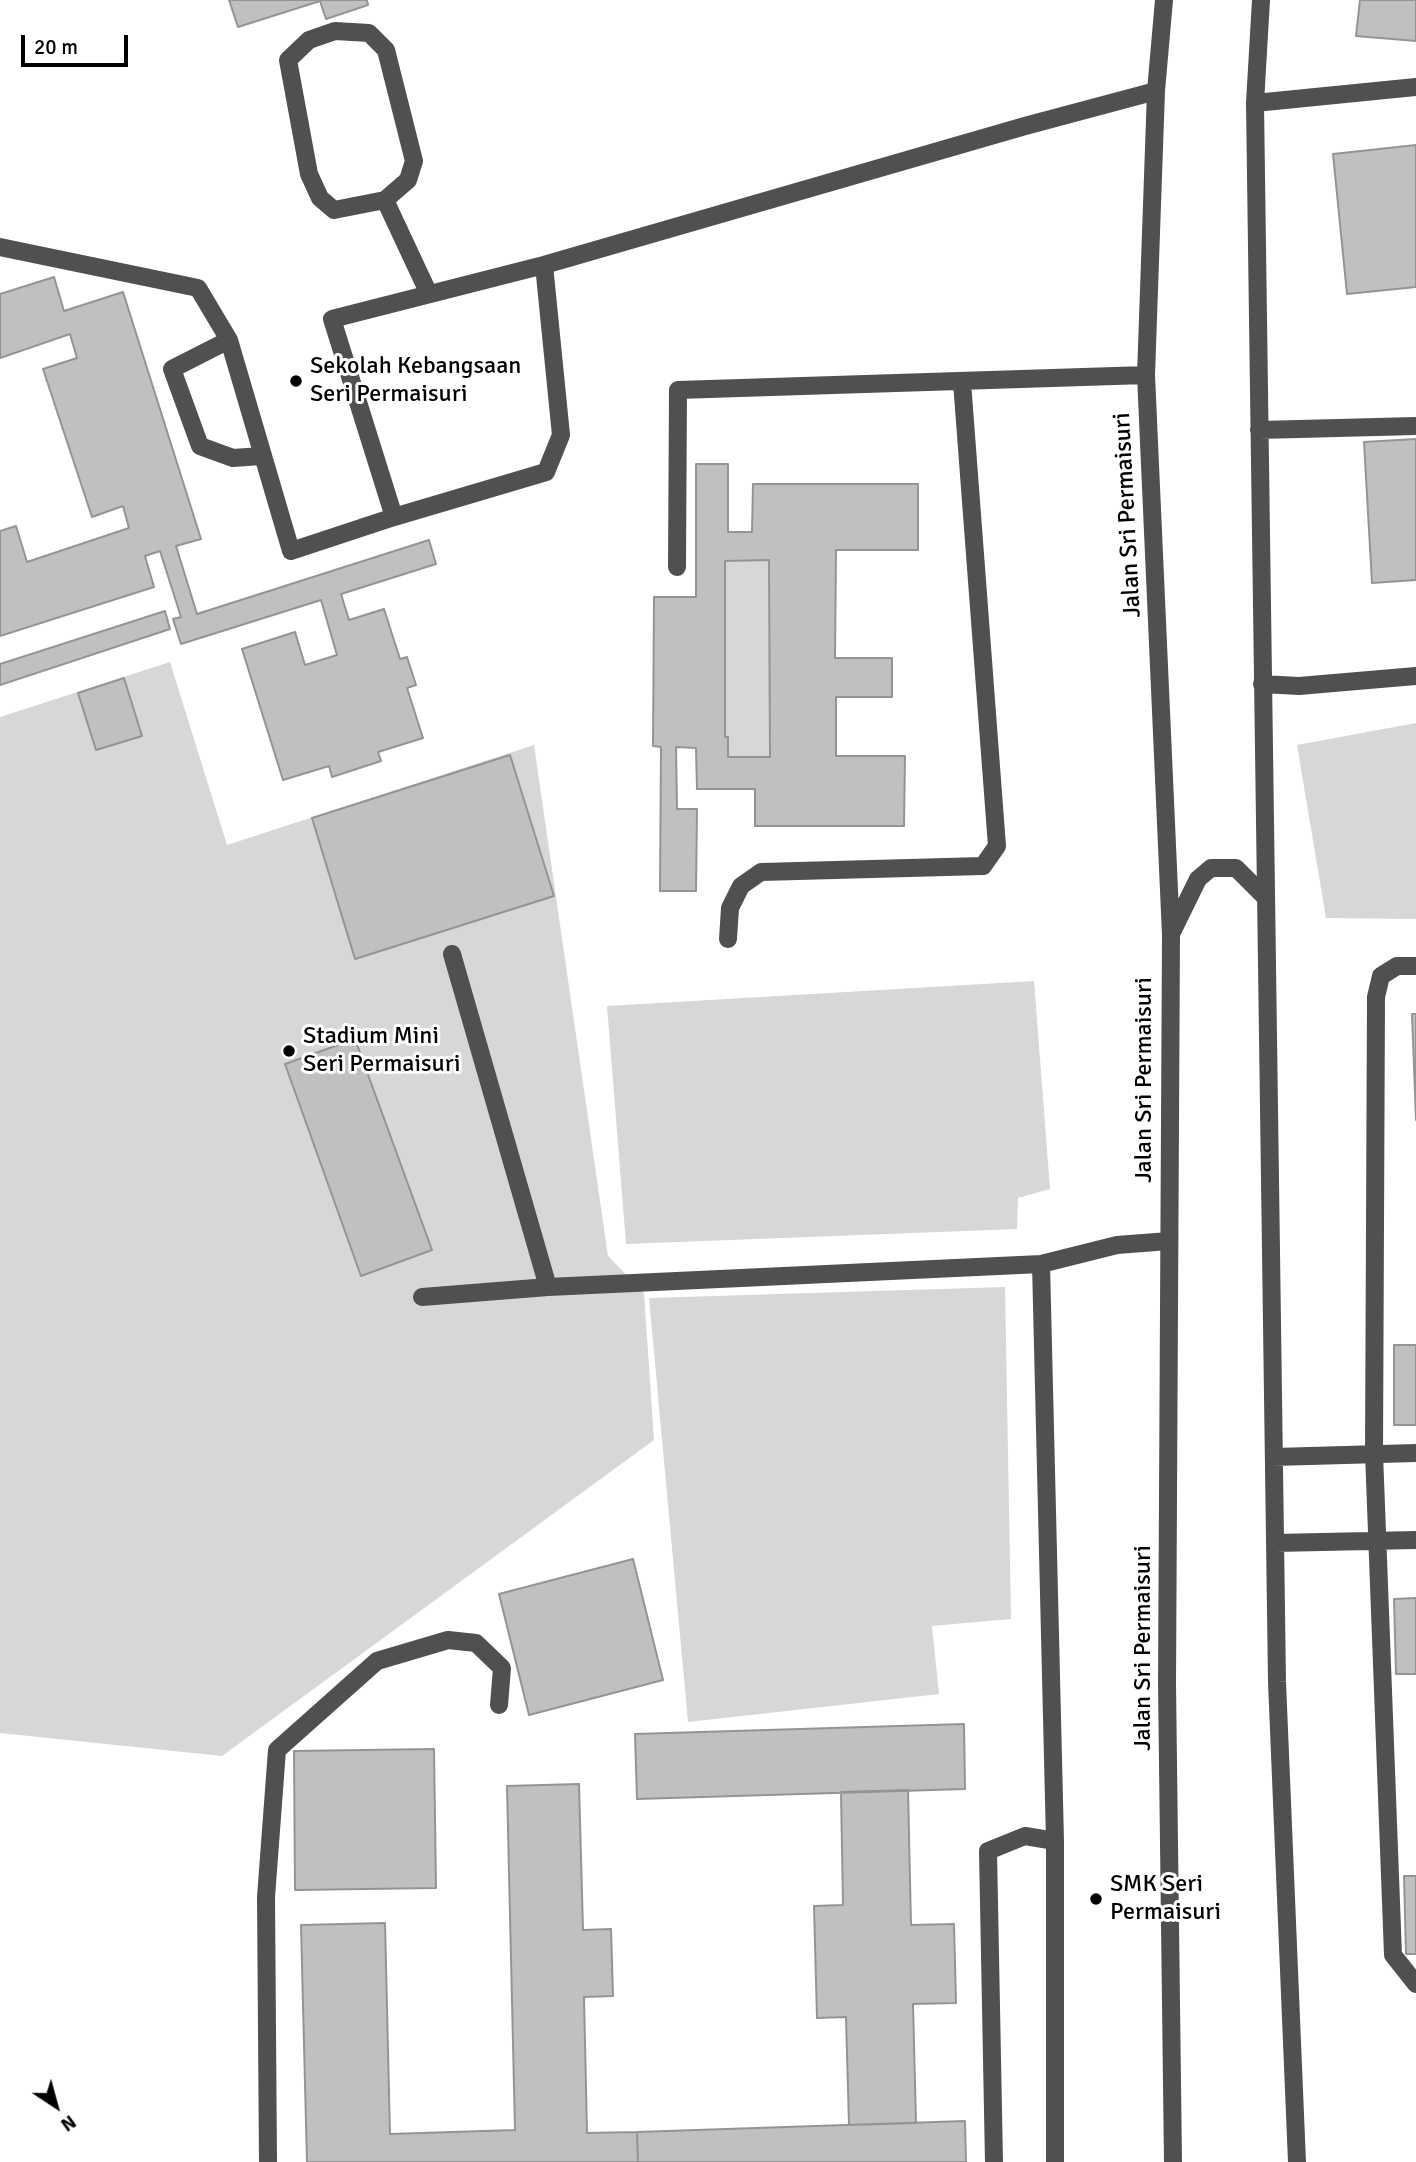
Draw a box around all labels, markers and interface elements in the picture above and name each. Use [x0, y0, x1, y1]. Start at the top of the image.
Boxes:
scale bar [24, 21, 131, 65]
text: 20 m [34, 34, 78, 60]
place label: Sekolah Kebangsaan Seri Permaisuri [310, 353, 521, 409]
marker: Sekolah Kebangsaan Seri Permaisuri [288, 373, 304, 389]
street label: Jalan Sri Permaisuri [1108, 412, 1148, 618]
street label: Jalan Sri Permaisuri [1131, 977, 1159, 1183]
place label: Stadium Mini Seri Permaisuri [303, 1023, 460, 1079]
marker: Stadium Mini Seri Permaisuri [281, 1043, 297, 1059]
street label: Jalan Sri Permaisuri [1130, 1545, 1158, 1751]
place label: SMK Seri Permaisuri [1110, 1871, 1221, 1927]
marker: SMK Seri Permaisuri [1088, 1891, 1104, 1907]
north arrow [21, 2071, 91, 2141]
text: N [56, 2109, 81, 2137]

